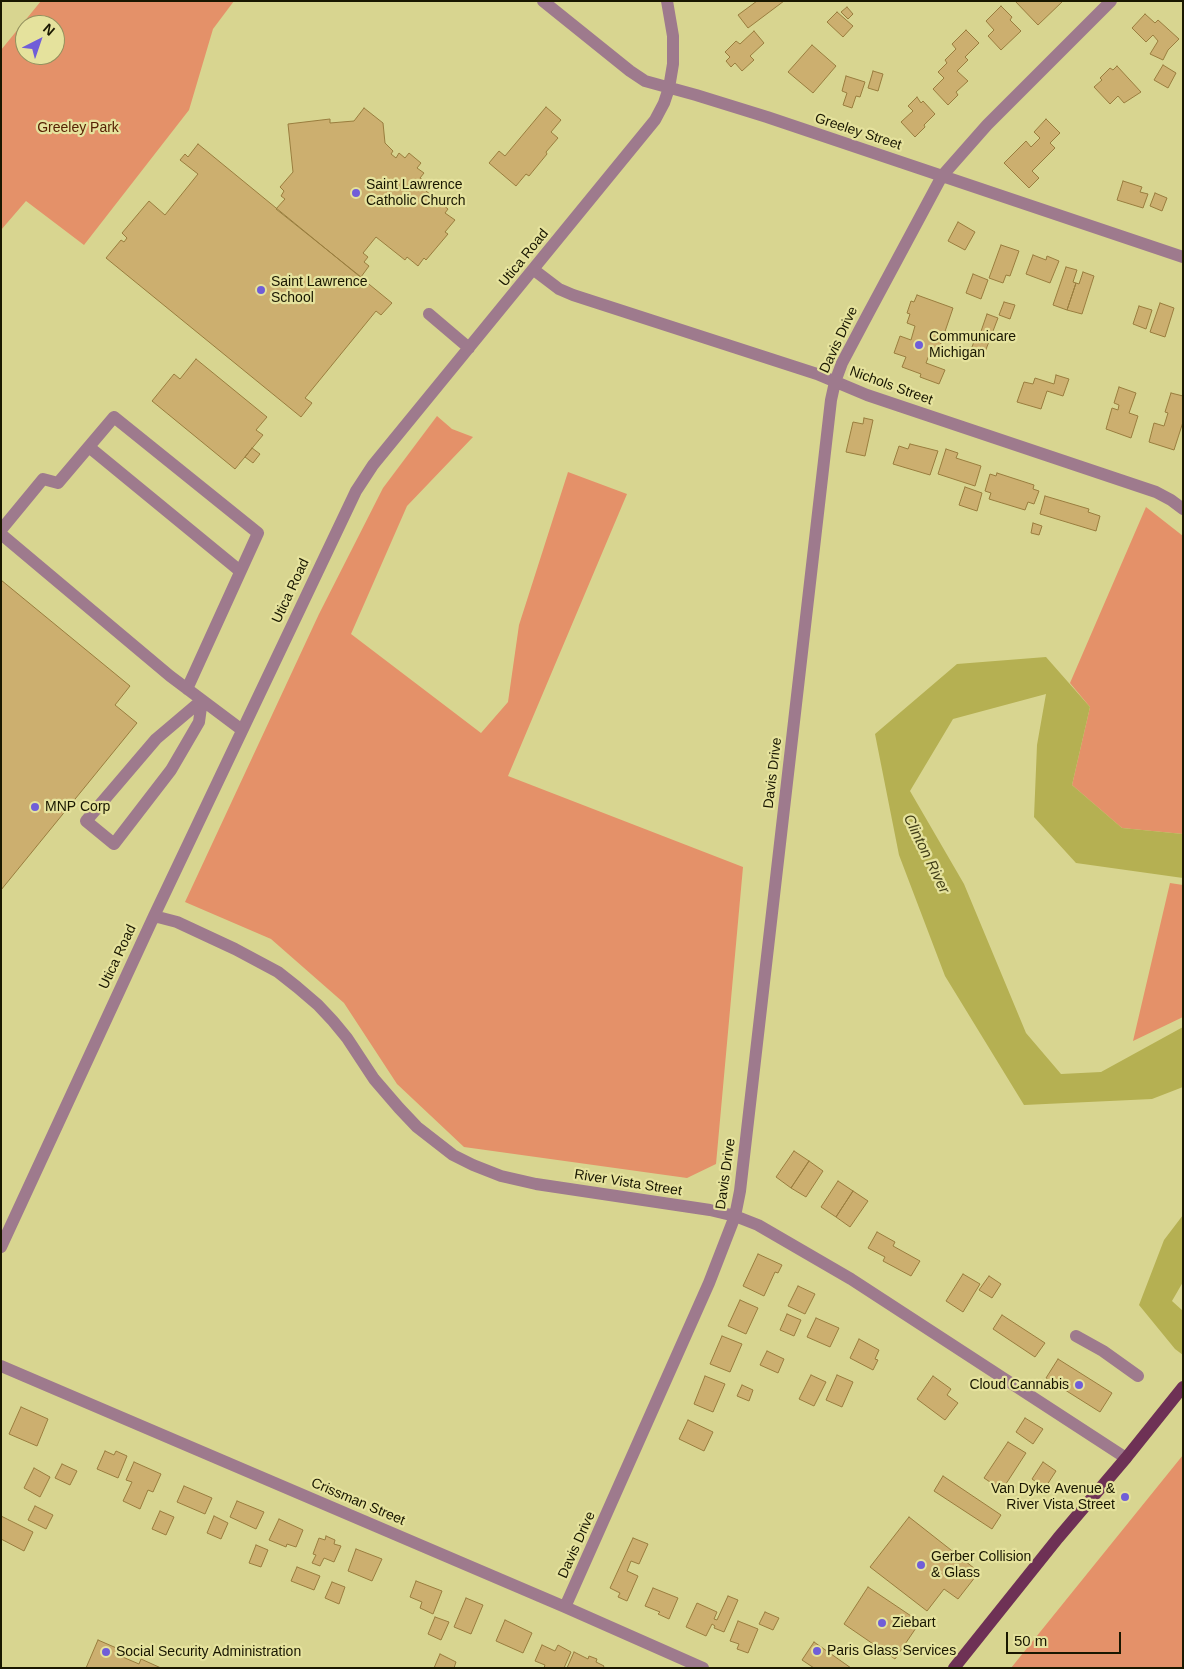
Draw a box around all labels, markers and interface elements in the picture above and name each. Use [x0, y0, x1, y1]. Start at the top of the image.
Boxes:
north arrow [15, 15, 65, 65]
text: N [40, 20, 58, 39]
street label: Greeley Street [812, 110, 904, 154]
park label: Greeley Park [37, 120, 119, 136]
place label: Saint Lawrence Catholic Church [366, 177, 466, 210]
marker: Saint Lawrence Catholic Church [350, 187, 362, 199]
street label: Utica Road [496, 226, 552, 290]
place label: Saint Lawrence School [271, 274, 368, 306]
marker: Saint Lawrence School [255, 284, 267, 296]
street label: Davis Drive [816, 304, 862, 376]
place label: Communicare Michigan [929, 329, 1016, 362]
marker: Communicare Michigan [913, 339, 925, 351]
street label: Nichols Street [847, 363, 935, 409]
street label: Utica Road [269, 556, 313, 626]
street label: Davis Drive [760, 736, 786, 810]
place label: MNP Corp [45, 799, 110, 815]
marker: MNP Corp [29, 801, 41, 813]
water label: Clinton River [899, 811, 953, 897]
street label: Utica Road [96, 922, 140, 992]
street label: Davis Drive [713, 1137, 739, 1211]
street label: River Vista Street [573, 1166, 683, 1200]
place label: Cloud Cannabis [969, 1377, 1069, 1393]
marker: Cloud Cannabis [1073, 1379, 1085, 1391]
street label: Crissman Street [309, 1475, 407, 1529]
place label: Van Dyke Avenue & River Vista Street [991, 1481, 1115, 1514]
marker: Van Dyke Avenue & River Vista Street [1119, 1491, 1131, 1503]
street label: Davis Drive [555, 1509, 599, 1581]
place label: Gerber Collision & Glass [931, 1549, 1031, 1581]
marker: Gerber Collision & Glass [915, 1559, 927, 1571]
place label: Ziebart [892, 1615, 936, 1631]
marker: Ziebart [876, 1617, 888, 1629]
scale bar [1009, 1622, 1124, 1654]
text: 50 m [1014, 1632, 1047, 1649]
place label: Paris Glass Services [827, 1643, 956, 1659]
place label: Social Security Administration [116, 1644, 301, 1660]
marker: Paris Glass Services [811, 1645, 823, 1657]
marker: Social Security Administration [100, 1646, 112, 1658]

